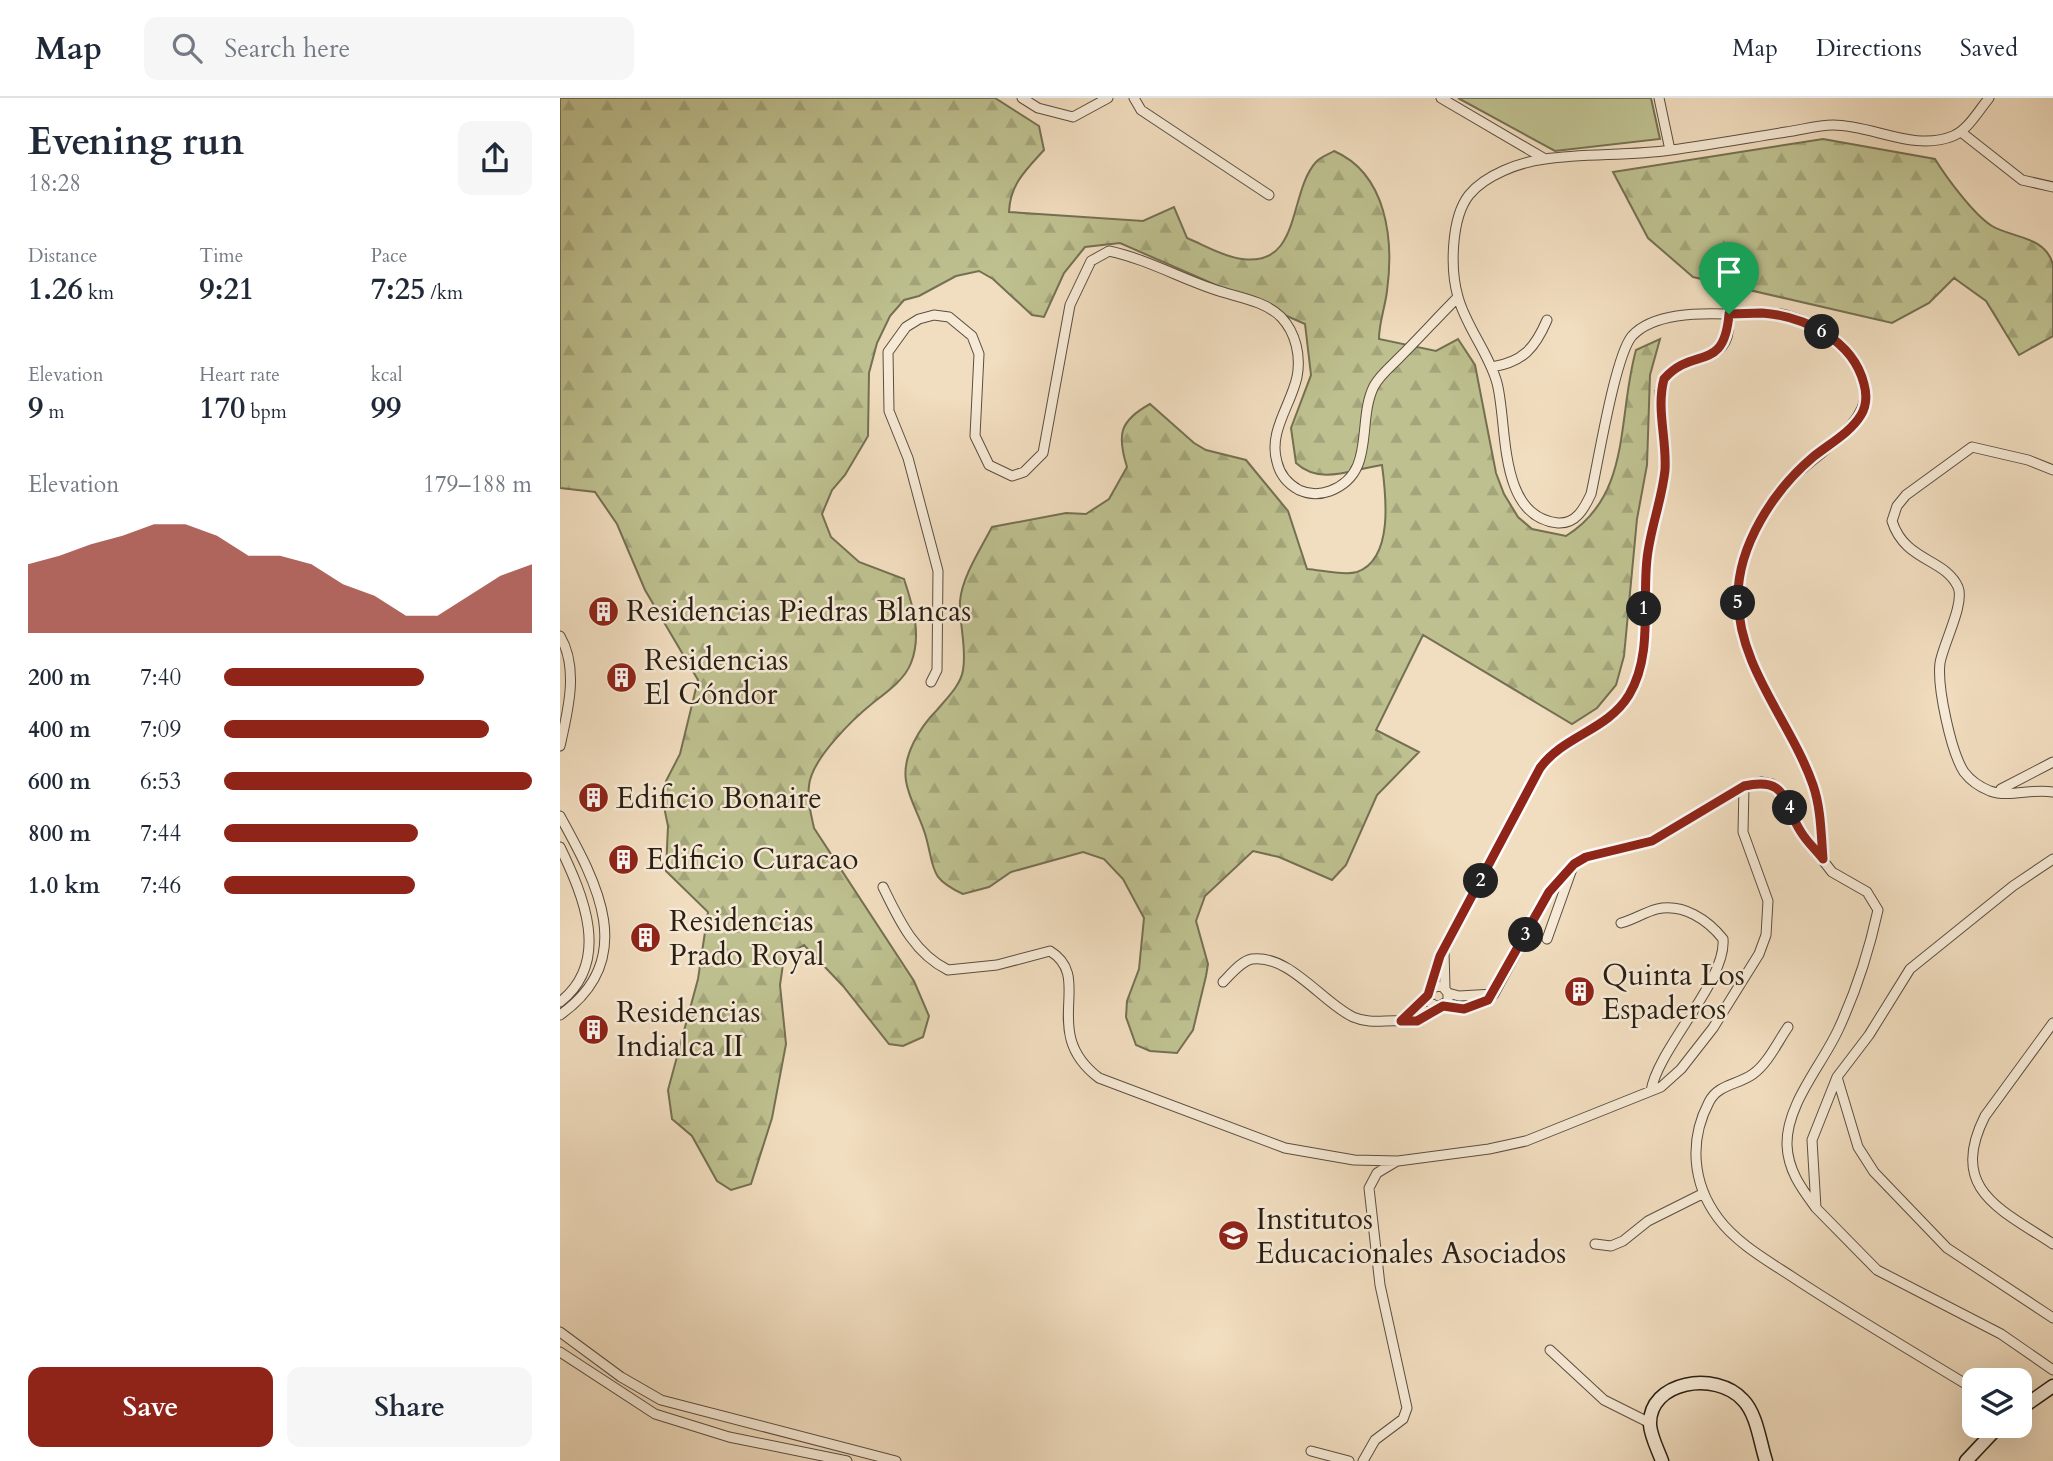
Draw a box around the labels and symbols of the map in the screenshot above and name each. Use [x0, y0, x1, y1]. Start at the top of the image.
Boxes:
pin [1699, 242, 1759, 314]
pin: 6 [1804, 314, 1840, 350]
pin: 5 [1720, 586, 1756, 620]
place label: Residencias Piedras Blancas [626, 591, 971, 632]
pin: 1 [1626, 592, 1662, 626]
building icon: Residencias Piedras Blancas [586, 594, 620, 628]
place label: Residencias El Cóndor [644, 640, 789, 715]
building icon: Residencias El Cóndor [604, 660, 638, 694]
place label: Edificio Bonaire [616, 778, 822, 819]
building icon: Edificio Bonaire [576, 781, 610, 815]
pin: 4 [1772, 790, 1808, 826]
place label: Edificio Curacao [646, 839, 858, 880]
building icon: Edificio Curacao [606, 842, 640, 876]
pin: 2 [1464, 864, 1499, 898]
place label: Residencias Prado Royal [669, 901, 825, 976]
pin: 3 [1508, 918, 1544, 952]
building icon: Residencias Prado Royal [629, 921, 663, 955]
place label: Quinta Los Espaderos [1602, 955, 1745, 1030]
building icon: Quinta Los Espaderos [1562, 975, 1596, 1009]
place label: Residencias Indialca II [616, 992, 761, 1067]
building icon: Residencias Indialca II [576, 1012, 610, 1046]
place label: Institutos Educacionales Asociados [1256, 1199, 1566, 1274]
school or university icon: Institutos Educacionales Asociados [1216, 1219, 1250, 1253]

